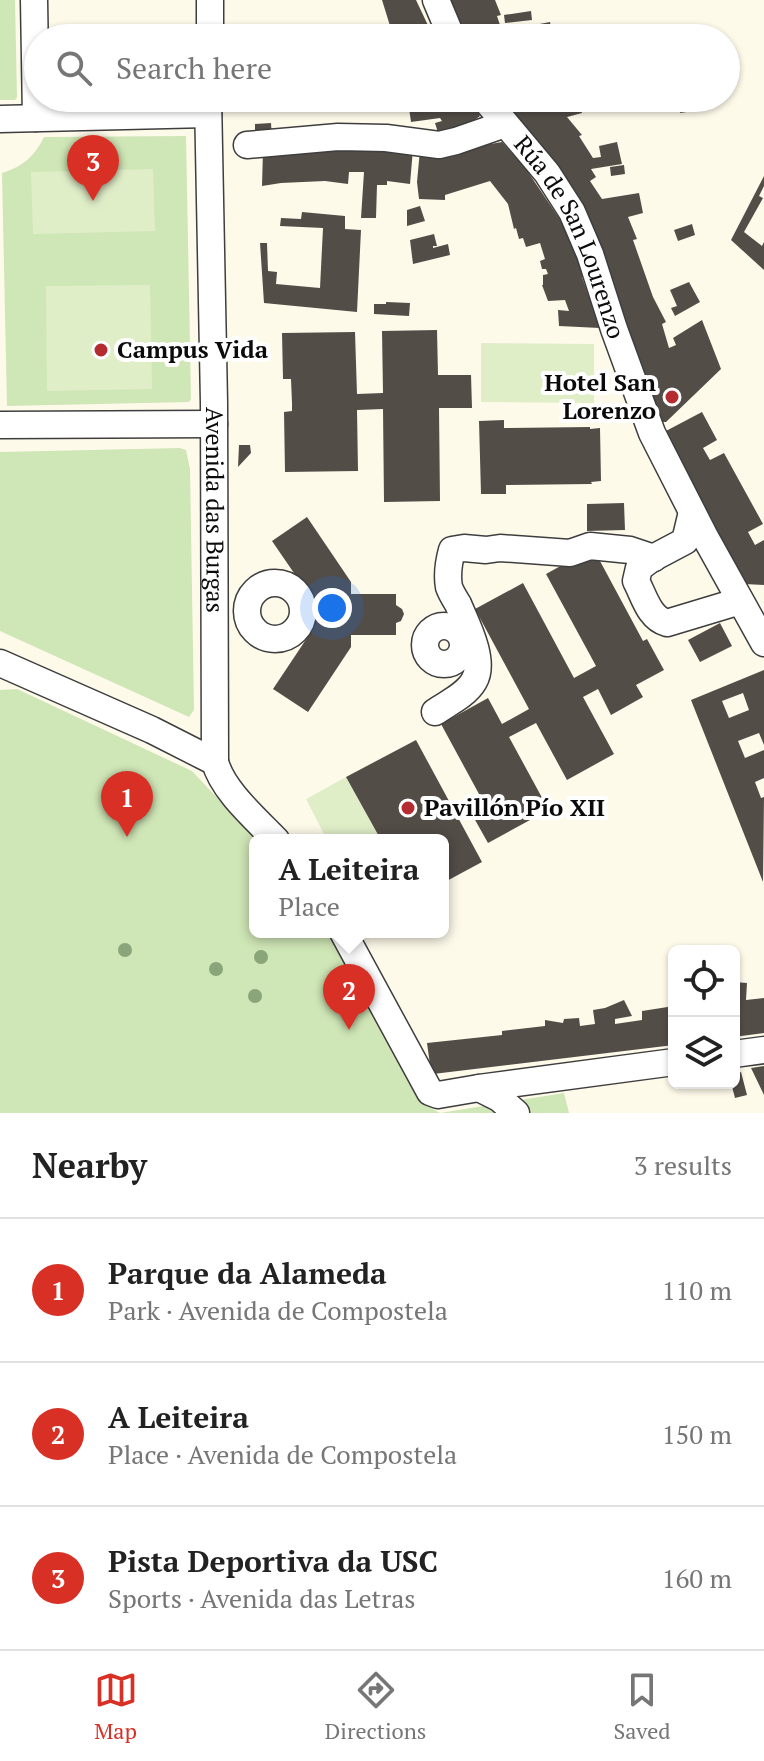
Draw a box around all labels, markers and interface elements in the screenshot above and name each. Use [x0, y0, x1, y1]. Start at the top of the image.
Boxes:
search box [24, 24, 740, 112]
icon: search [52, 46, 96, 90]
text: Search here [116, 48, 272, 88]
street label: Rúa de San Lourenzo [507, 128, 633, 343]
pin: 3 [67, 135, 119, 201]
place label: Campus Vida [117, 333, 269, 365]
marker: Campus Vida [92, 341, 110, 359]
place label: Hotel San Lorenzo [544, 366, 657, 426]
marker: Hotel San Lorenzo [663, 388, 681, 406]
street label: Avenida das Burgas [199, 407, 232, 613]
your location [312, 588, 352, 628]
pin: 1 [101, 771, 153, 837]
place label: Pavillón Pío XII [424, 791, 605, 823]
marker: Pavillón Pío XII [399, 799, 417, 817]
popup [249, 834, 449, 938]
text: A Leiteira [279, 849, 419, 889]
text: Place [279, 889, 340, 923]
map controls [668, 945, 740, 1089]
button: locate [668, 945, 740, 1017]
pin: 2 [323, 964, 375, 1030]
button: layers [668, 1017, 740, 1089]
text: Nearby [32, 1143, 147, 1188]
text: 3 results [634, 1148, 732, 1182]
text: Parque da Alameda [108, 1253, 387, 1293]
text: 1 [51, 1273, 65, 1307]
text: 110 m [662, 1273, 732, 1307]
text: Park · Avenida de Compostela [108, 1293, 448, 1327]
text: A Leiteira [108, 1397, 249, 1437]
text: 2 [51, 1417, 65, 1451]
text: 150 m [662, 1417, 732, 1451]
text: Place · Avenida de Compostela [108, 1437, 457, 1471]
text: Pista Deportiva da USC [108, 1541, 438, 1581]
text: 3 [51, 1561, 65, 1595]
text: 160 m [662, 1561, 732, 1595]
text: Sports · Avenida das Letras [108, 1581, 416, 1615]
tab: Map [94, 1668, 138, 1745]
tab: Directions [325, 1668, 426, 1745]
tab: Saved [613, 1668, 670, 1745]

